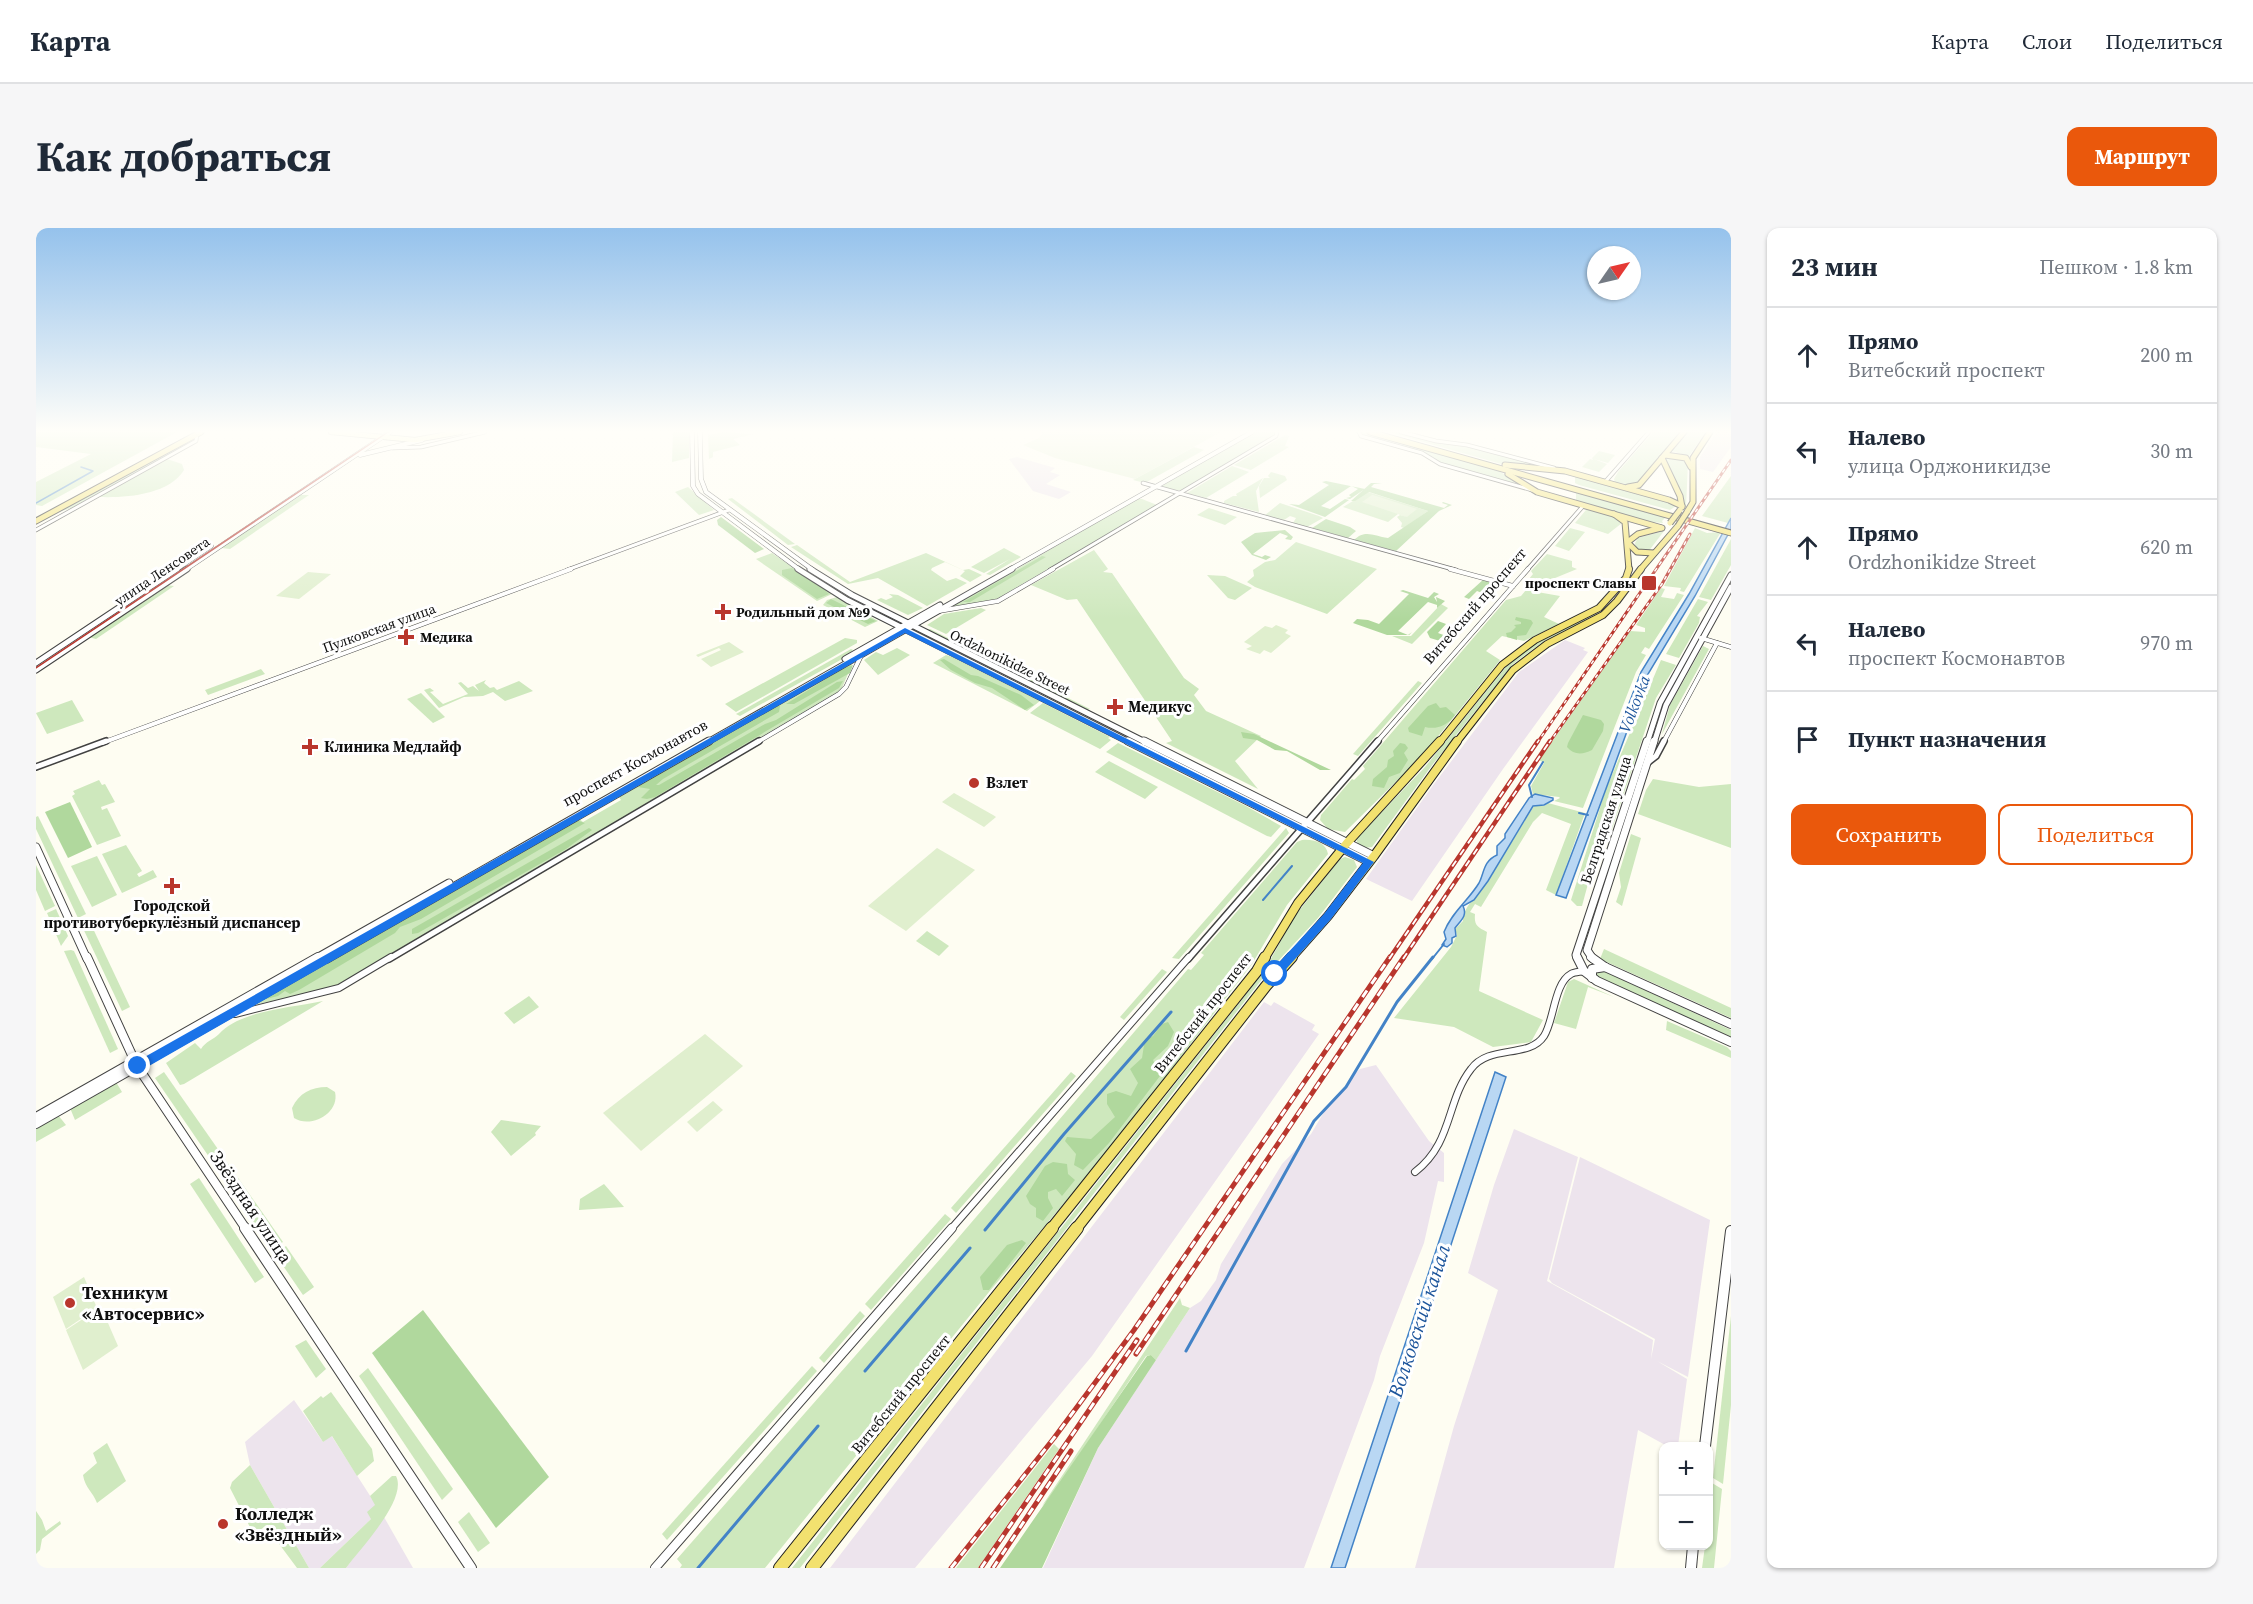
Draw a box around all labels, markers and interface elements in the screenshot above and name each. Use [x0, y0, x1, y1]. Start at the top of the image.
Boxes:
text: Карта [30, 22, 111, 60]
text: Карта [1931, 27, 1989, 56]
text: Слои [2022, 27, 2072, 56]
text: Поделиться [2105, 27, 2223, 56]
text: Как добраться [36, 127, 331, 185]
button: Маршрут [2067, 127, 2217, 186]
north arrow [1587, 246, 1641, 300]
text: 23 мин [1791, 249, 1878, 285]
text: Пешком · 1.8 km [2039, 253, 2193, 281]
text: Прямо [1848, 326, 1918, 356]
icon: ahead [1791, 339, 1824, 372]
text: 200 m [2140, 341, 2193, 369]
text: Витебский проспект [1848, 356, 2045, 384]
text: Налево [1848, 422, 1925, 452]
icon: left [1791, 435, 1824, 468]
text: 30 m [2150, 437, 2193, 465]
text: улица Орджоникидзе [1848, 452, 2051, 480]
text: Прямо [1848, 518, 1918, 548]
street label: улица Ленсовета [110, 531, 214, 610]
icon: ahead [1791, 531, 1824, 564]
text: 620 m [2140, 533, 2193, 561]
street label: Витебский проспект [1418, 543, 1531, 668]
text: Ordzhonikidze Street [1848, 548, 2036, 576]
place label: проспект Славы [1525, 573, 1636, 593]
marker: проспект Славы [1640, 574, 1658, 592]
street label: Пулковская улица [320, 598, 439, 658]
place label: Родильный дом №9 [736, 602, 870, 622]
marker: Родильный дом №9 [714, 603, 732, 621]
text: Налево [1848, 614, 1925, 644]
street label: Ordzhonikidze Street [947, 624, 1074, 700]
place label: Медика [420, 627, 473, 647]
icon: left [1791, 627, 1824, 660]
marker: Медика [397, 628, 415, 646]
text: 970 m [2140, 629, 2193, 657]
text: проспект Космонавтов [1848, 644, 2065, 672]
water label: Volkovka [1613, 671, 1655, 736]
place label: Медикус [1128, 696, 1192, 717]
marker: Медикус [1106, 698, 1124, 716]
street label: проспект Космонавтов [558, 714, 711, 811]
icon: arrive [1791, 723, 1824, 756]
text: Пункт назначения [1848, 724, 2046, 754]
place label: Клиника Медлайф [324, 736, 461, 757]
marker: Клиника Медлайф [301, 738, 319, 756]
street label: Белградская улица [1575, 753, 1636, 887]
place label: Взлет [986, 772, 1029, 793]
marker: Взлет [967, 776, 981, 790]
button: Сохранить [1791, 804, 1986, 865]
button: Поделиться [1998, 804, 2193, 865]
marker: Городской противотуберкулёзный диспансер [163, 877, 181, 895]
place label: Городской противотуберкулёзный диспансер [44, 895, 300, 933]
street label: Витебский проспект [1149, 948, 1256, 1077]
route start [1261, 960, 1287, 986]
route end [124, 1052, 150, 1078]
street label: Звёздная улица [204, 1145, 299, 1269]
water label: Волковский канал [1381, 1241, 1457, 1402]
place label: Техникум «Автосервис» [82, 1280, 204, 1326]
marker: Техникум «Автосервис» [63, 1296, 77, 1310]
street label: Витебский проспект [846, 1330, 955, 1458]
map controls [1659, 1442, 1713, 1550]
button: + [1659, 1442, 1713, 1496]
button: − [1659, 1496, 1713, 1550]
place label: Колледж «Звёздный» [235, 1501, 342, 1547]
marker: Колледж «Звёздный» [216, 1517, 230, 1531]

